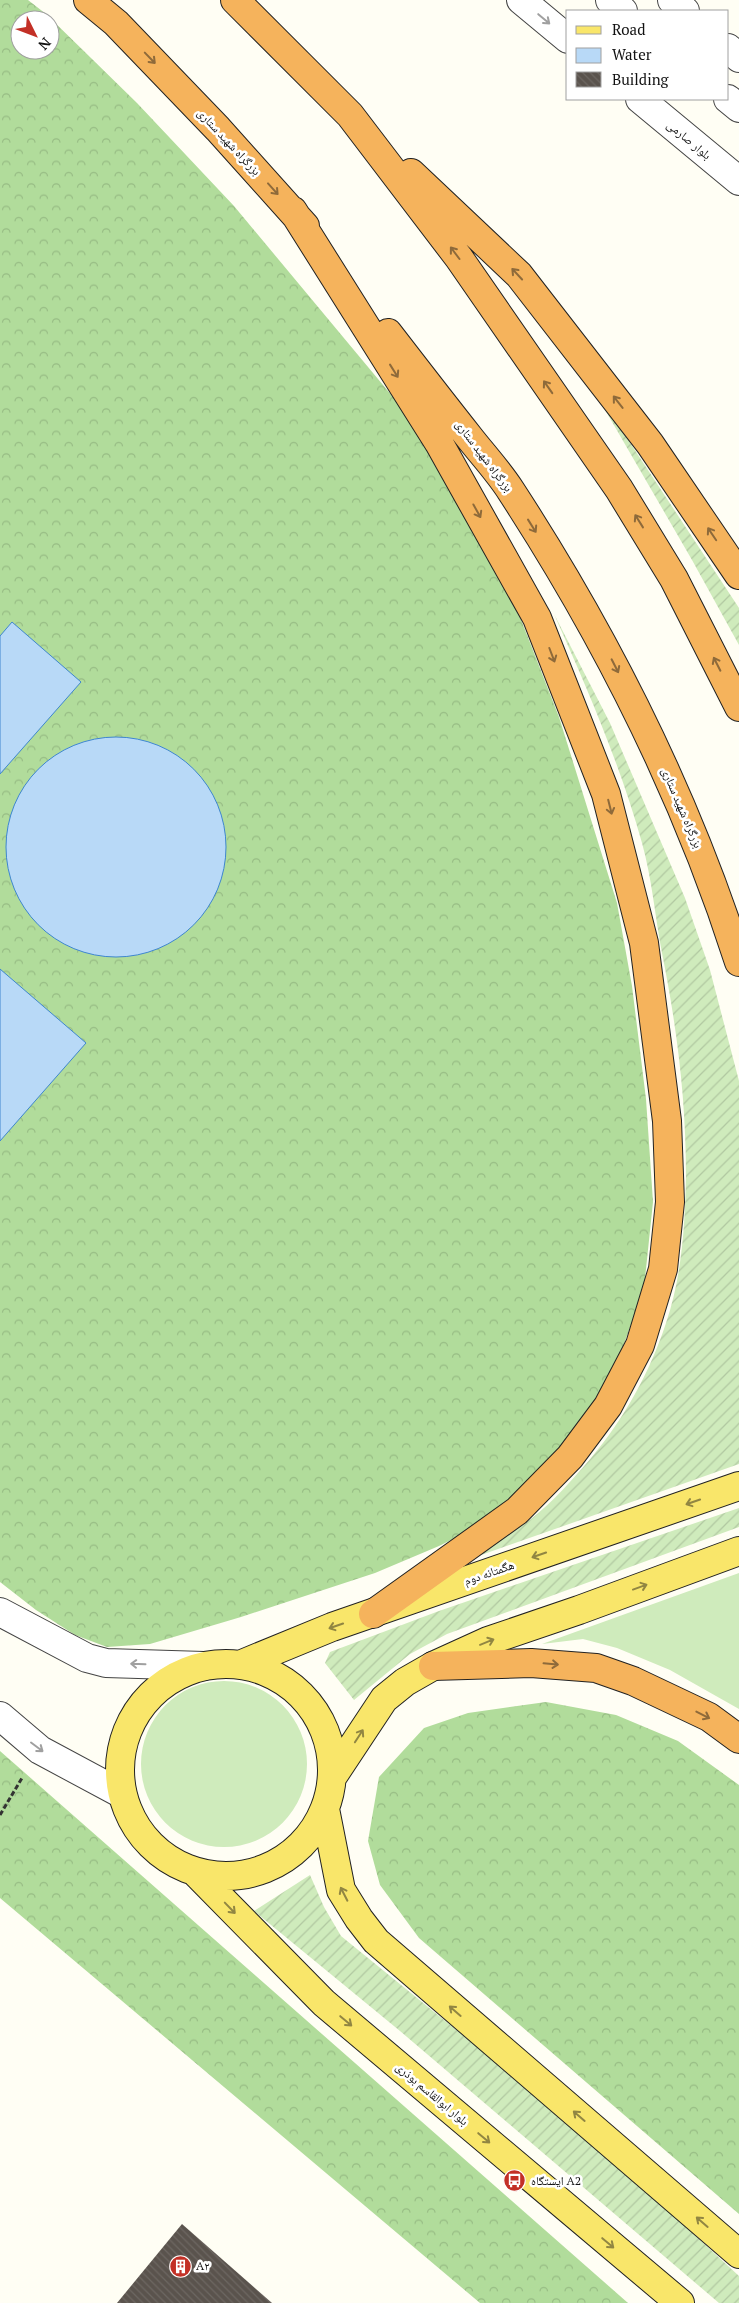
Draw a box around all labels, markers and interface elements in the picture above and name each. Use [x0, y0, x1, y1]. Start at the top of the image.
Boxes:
north arrow [10, 10, 60, 60]
legend [566, 10, 729, 100]
one-way arrow [538, 14, 551, 25]
text: Road [612, 19, 645, 39]
text: N [34, 34, 56, 55]
text: Water [612, 44, 652, 64]
one-way arrow [144, 52, 156, 64]
text: Building [612, 69, 670, 89]
street label: بزرگراه شهید ستاری [194, 105, 264, 178]
street label: بلوار صارمی [664, 117, 714, 163]
one-way arrow [267, 183, 279, 196]
one-way arrow [450, 247, 461, 260]
one-way arrow [511, 268, 523, 281]
one-way arrow [389, 364, 399, 378]
one-way arrow [543, 380, 553, 394]
one-way arrow [612, 396, 623, 409]
street label: بزرگراه شهید ستاری [452, 417, 516, 495]
one-way arrow [472, 503, 482, 518]
one-way arrow [634, 515, 644, 529]
one-way arrow [528, 518, 538, 532]
one-way arrow [707, 528, 717, 542]
one-way arrow [548, 647, 557, 662]
one-way arrow [712, 657, 721, 672]
one-way arrow [610, 658, 620, 673]
street label: بزرگراه شهید ستاری [658, 765, 706, 850]
one-way arrow [605, 798, 615, 814]
one-way arrow [686, 1498, 701, 1507]
one-way arrow [532, 1551, 548, 1560]
street label: هگمتانه دوم [462, 1557, 516, 1589]
one-way arrow [632, 1582, 647, 1591]
one-way arrow [329, 1622, 345, 1631]
one-way arrow [479, 1637, 494, 1646]
one-way arrow [130, 1659, 146, 1669]
one-way arrow [543, 1660, 559, 1669]
one-way arrow [696, 1710, 711, 1720]
one-way arrow [355, 1729, 365, 1743]
one-way arrow [30, 1742, 44, 1752]
one-way arrow [339, 1887, 348, 1902]
one-way arrow [224, 1902, 236, 1915]
one-way arrow [449, 2005, 462, 2016]
one-way arrow [340, 2016, 353, 2027]
street label: بلوار ابوالقاسم بوذری [392, 2059, 472, 2129]
one-way arrow [572, 2111, 585, 2122]
one-way arrow [477, 2132, 490, 2144]
bus stop icon: ایستگاه A2 [503, 2169, 527, 2193]
place label: ایستگاه A2 [531, 2173, 581, 2188]
one-way arrow [696, 2217, 709, 2228]
one-way arrow [601, 2237, 614, 2248]
building icon: A۲ [168, 2254, 192, 2278]
place label: A۲ [196, 2258, 210, 2273]

